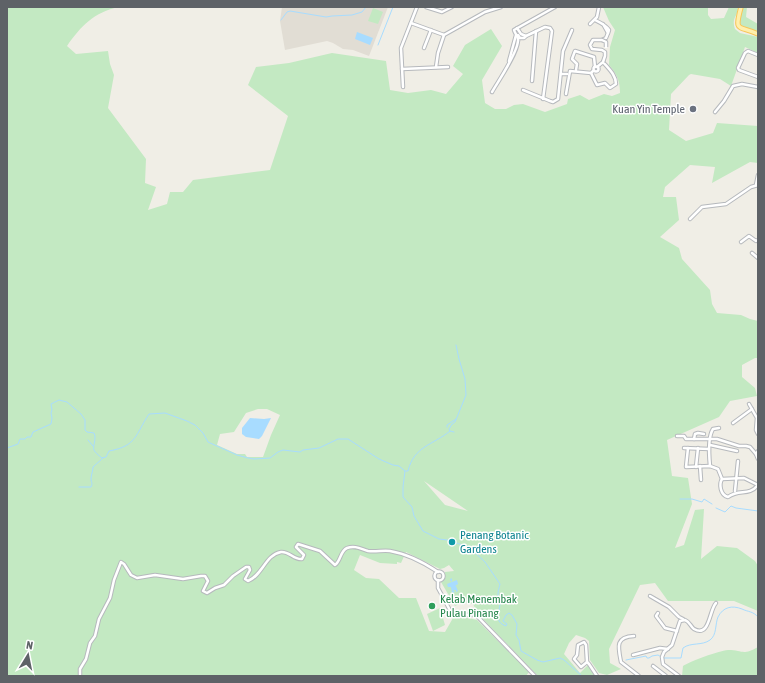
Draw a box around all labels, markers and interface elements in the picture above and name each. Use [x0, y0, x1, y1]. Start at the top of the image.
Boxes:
place label: Kuan Yin Temple [612, 102, 685, 116]
marker: Kuan Yin Temple [688, 104, 698, 114]
place label: Penang Botanic Gardens [460, 528, 529, 556]
marker: Penang Botanic Gardens [447, 537, 457, 547]
place label: Kelab Menembak Pulau Pinang [440, 592, 518, 620]
marker: Kelab Menembak Pulau Pinang [427, 601, 437, 611]
north arrow [8, 635, 48, 675]
text: N [25, 639, 34, 652]

